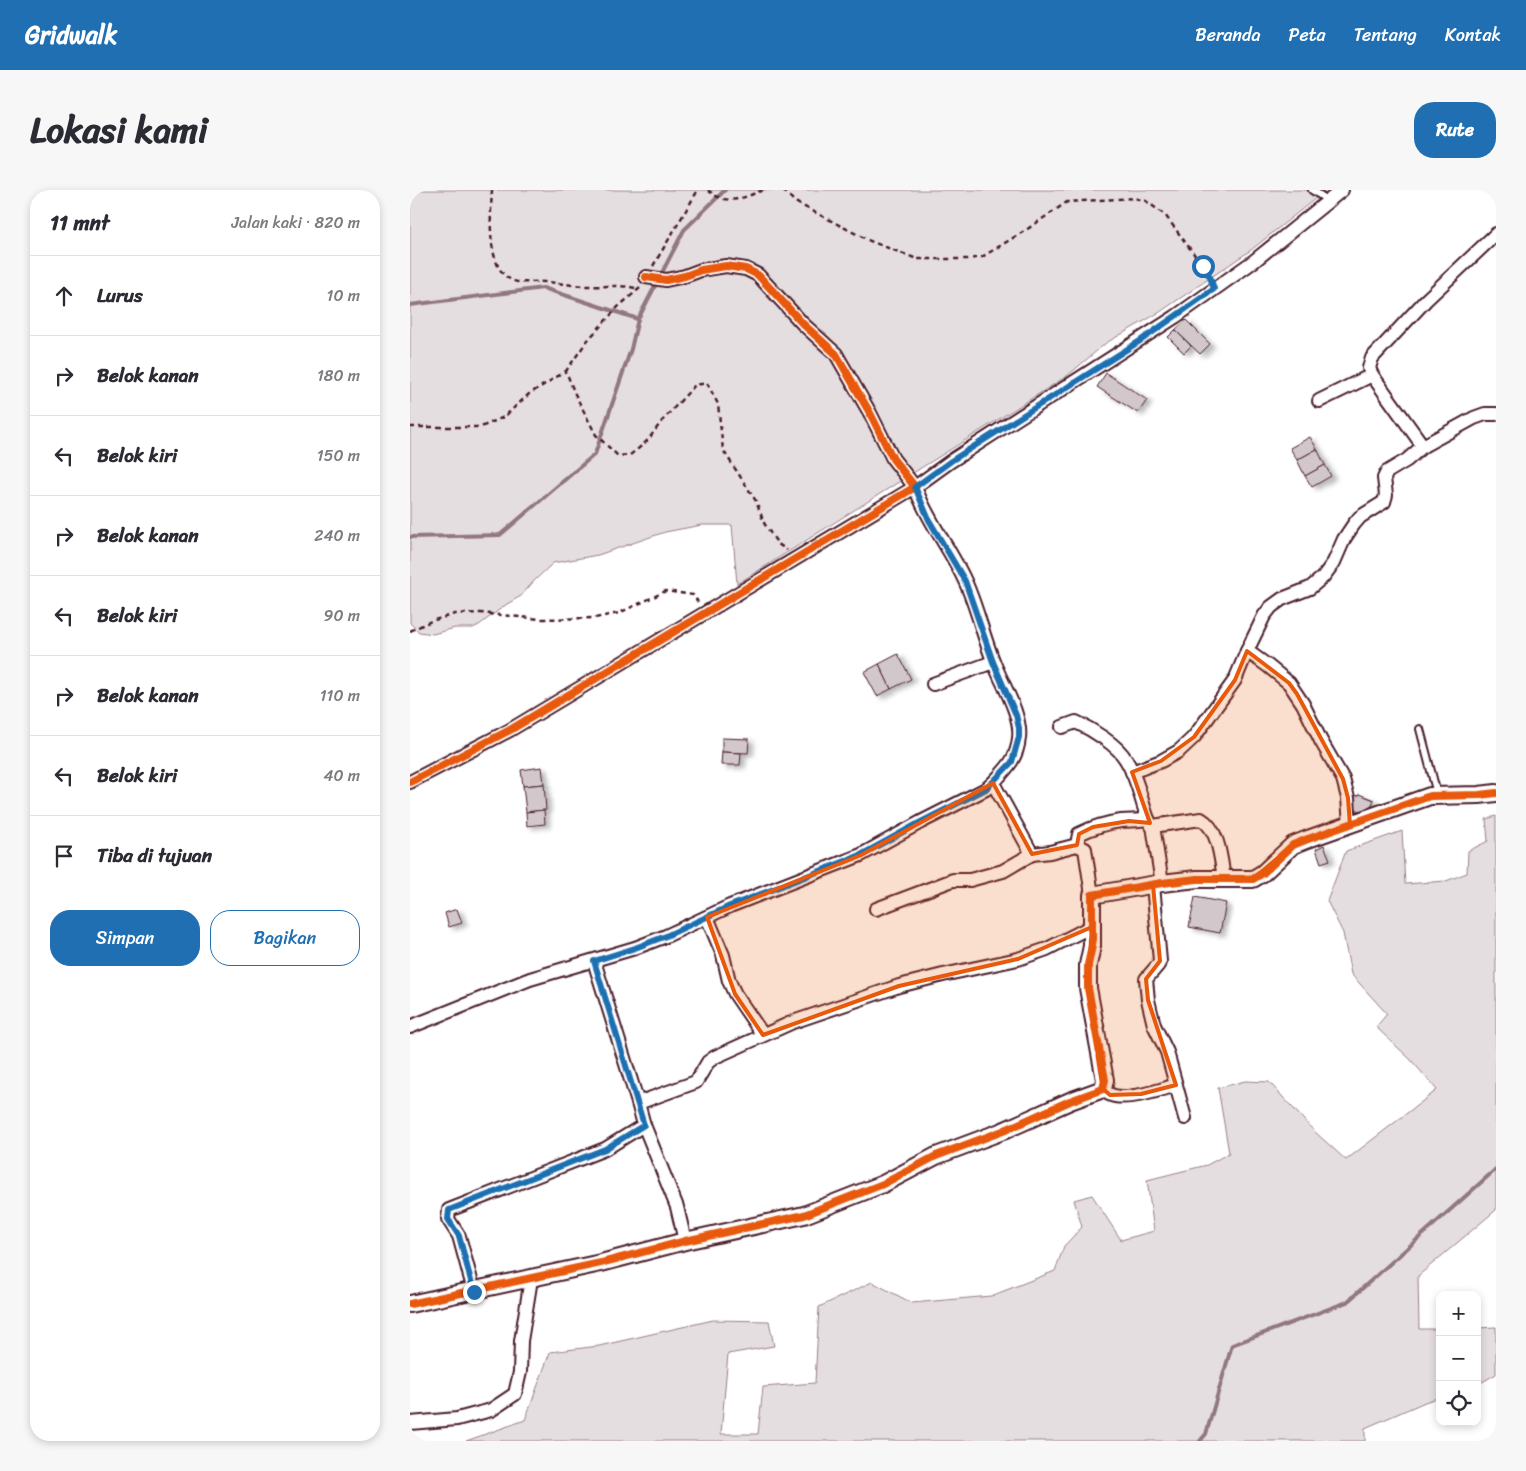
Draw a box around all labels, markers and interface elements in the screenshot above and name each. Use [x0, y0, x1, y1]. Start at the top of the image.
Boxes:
text: Gridwalk [25, 14, 117, 56]
text: Beranda [1195, 19, 1261, 51]
text: Peta [1289, 19, 1326, 51]
text: Tentang [1354, 19, 1417, 51]
text: Kontak [1445, 19, 1501, 51]
text: Lokasi kami [30, 99, 208, 161]
button: Rute [1414, 102, 1496, 158]
text: 11 mnt [50, 204, 109, 242]
text: Jalan kaki · 820 m [232, 208, 360, 237]
route start [1192, 255, 1215, 278]
text: Lurus [97, 279, 143, 312]
text: 10 m [327, 281, 360, 310]
icon: ahead [50, 282, 78, 310]
text: Belok kanan [97, 359, 199, 392]
text: 180 m [317, 361, 360, 390]
icon: right [50, 362, 78, 390]
text: Belok kiri [97, 439, 177, 472]
text: 150 m [317, 441, 360, 470]
icon: left [50, 442, 78, 470]
text: Belok kanan [97, 519, 199, 552]
text: 240 m [314, 521, 360, 550]
icon: right [50, 522, 78, 550]
text: Belok kiri [97, 599, 177, 632]
text: 90 m [324, 601, 360, 630]
icon: left [50, 602, 78, 630]
text: Belok kanan [97, 679, 199, 712]
text: 110 m [320, 681, 360, 710]
icon: right [50, 682, 78, 710]
text: Belok kiri [97, 759, 177, 792]
text: 40 m [323, 761, 360, 790]
icon: left [50, 762, 78, 790]
text: Tiba di tujuan [97, 839, 212, 872]
icon: arrive [50, 842, 78, 870]
button: Simpan [50, 910, 200, 966]
button: Bagikan [210, 910, 360, 966]
route end [463, 1281, 486, 1304]
map controls [1436, 1291, 1481, 1426]
button: + [1436, 1291, 1481, 1336]
button: − [1436, 1336, 1481, 1381]
button: locate [1436, 1381, 1481, 1426]

